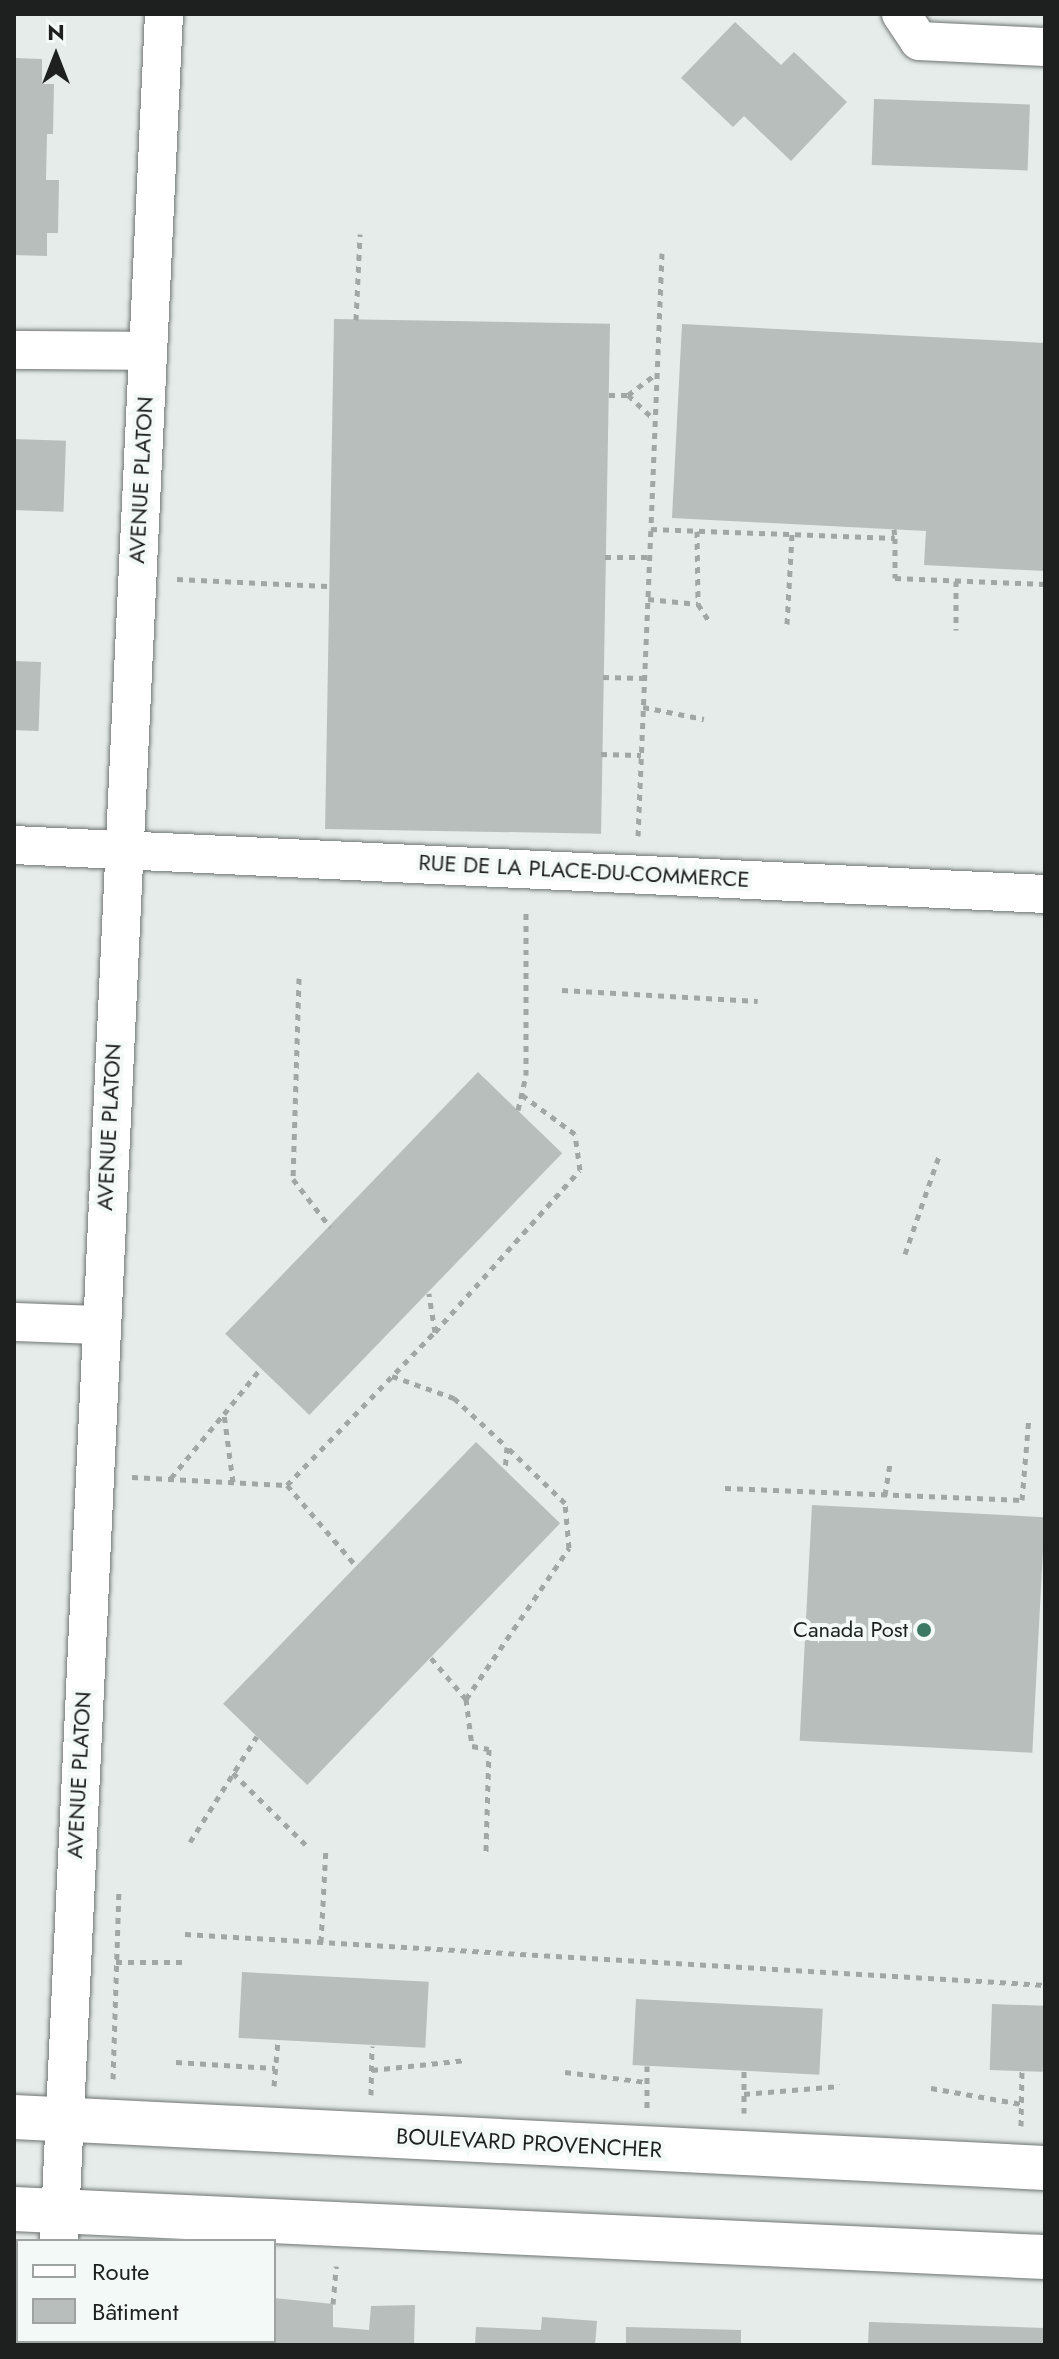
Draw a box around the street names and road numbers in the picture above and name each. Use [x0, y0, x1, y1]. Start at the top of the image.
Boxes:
street label: AVENUE PLATON [123, 396, 159, 564]
street label: RUE DE LA PLACE-DU-COMMERCE [418, 849, 750, 893]
street label: AVENUE PLATON [91, 1043, 127, 1211]
street label: AVENUE PLATON [61, 1691, 97, 1859]
street label: BOULEVARD PROVENCHER [395, 2123, 663, 2163]

